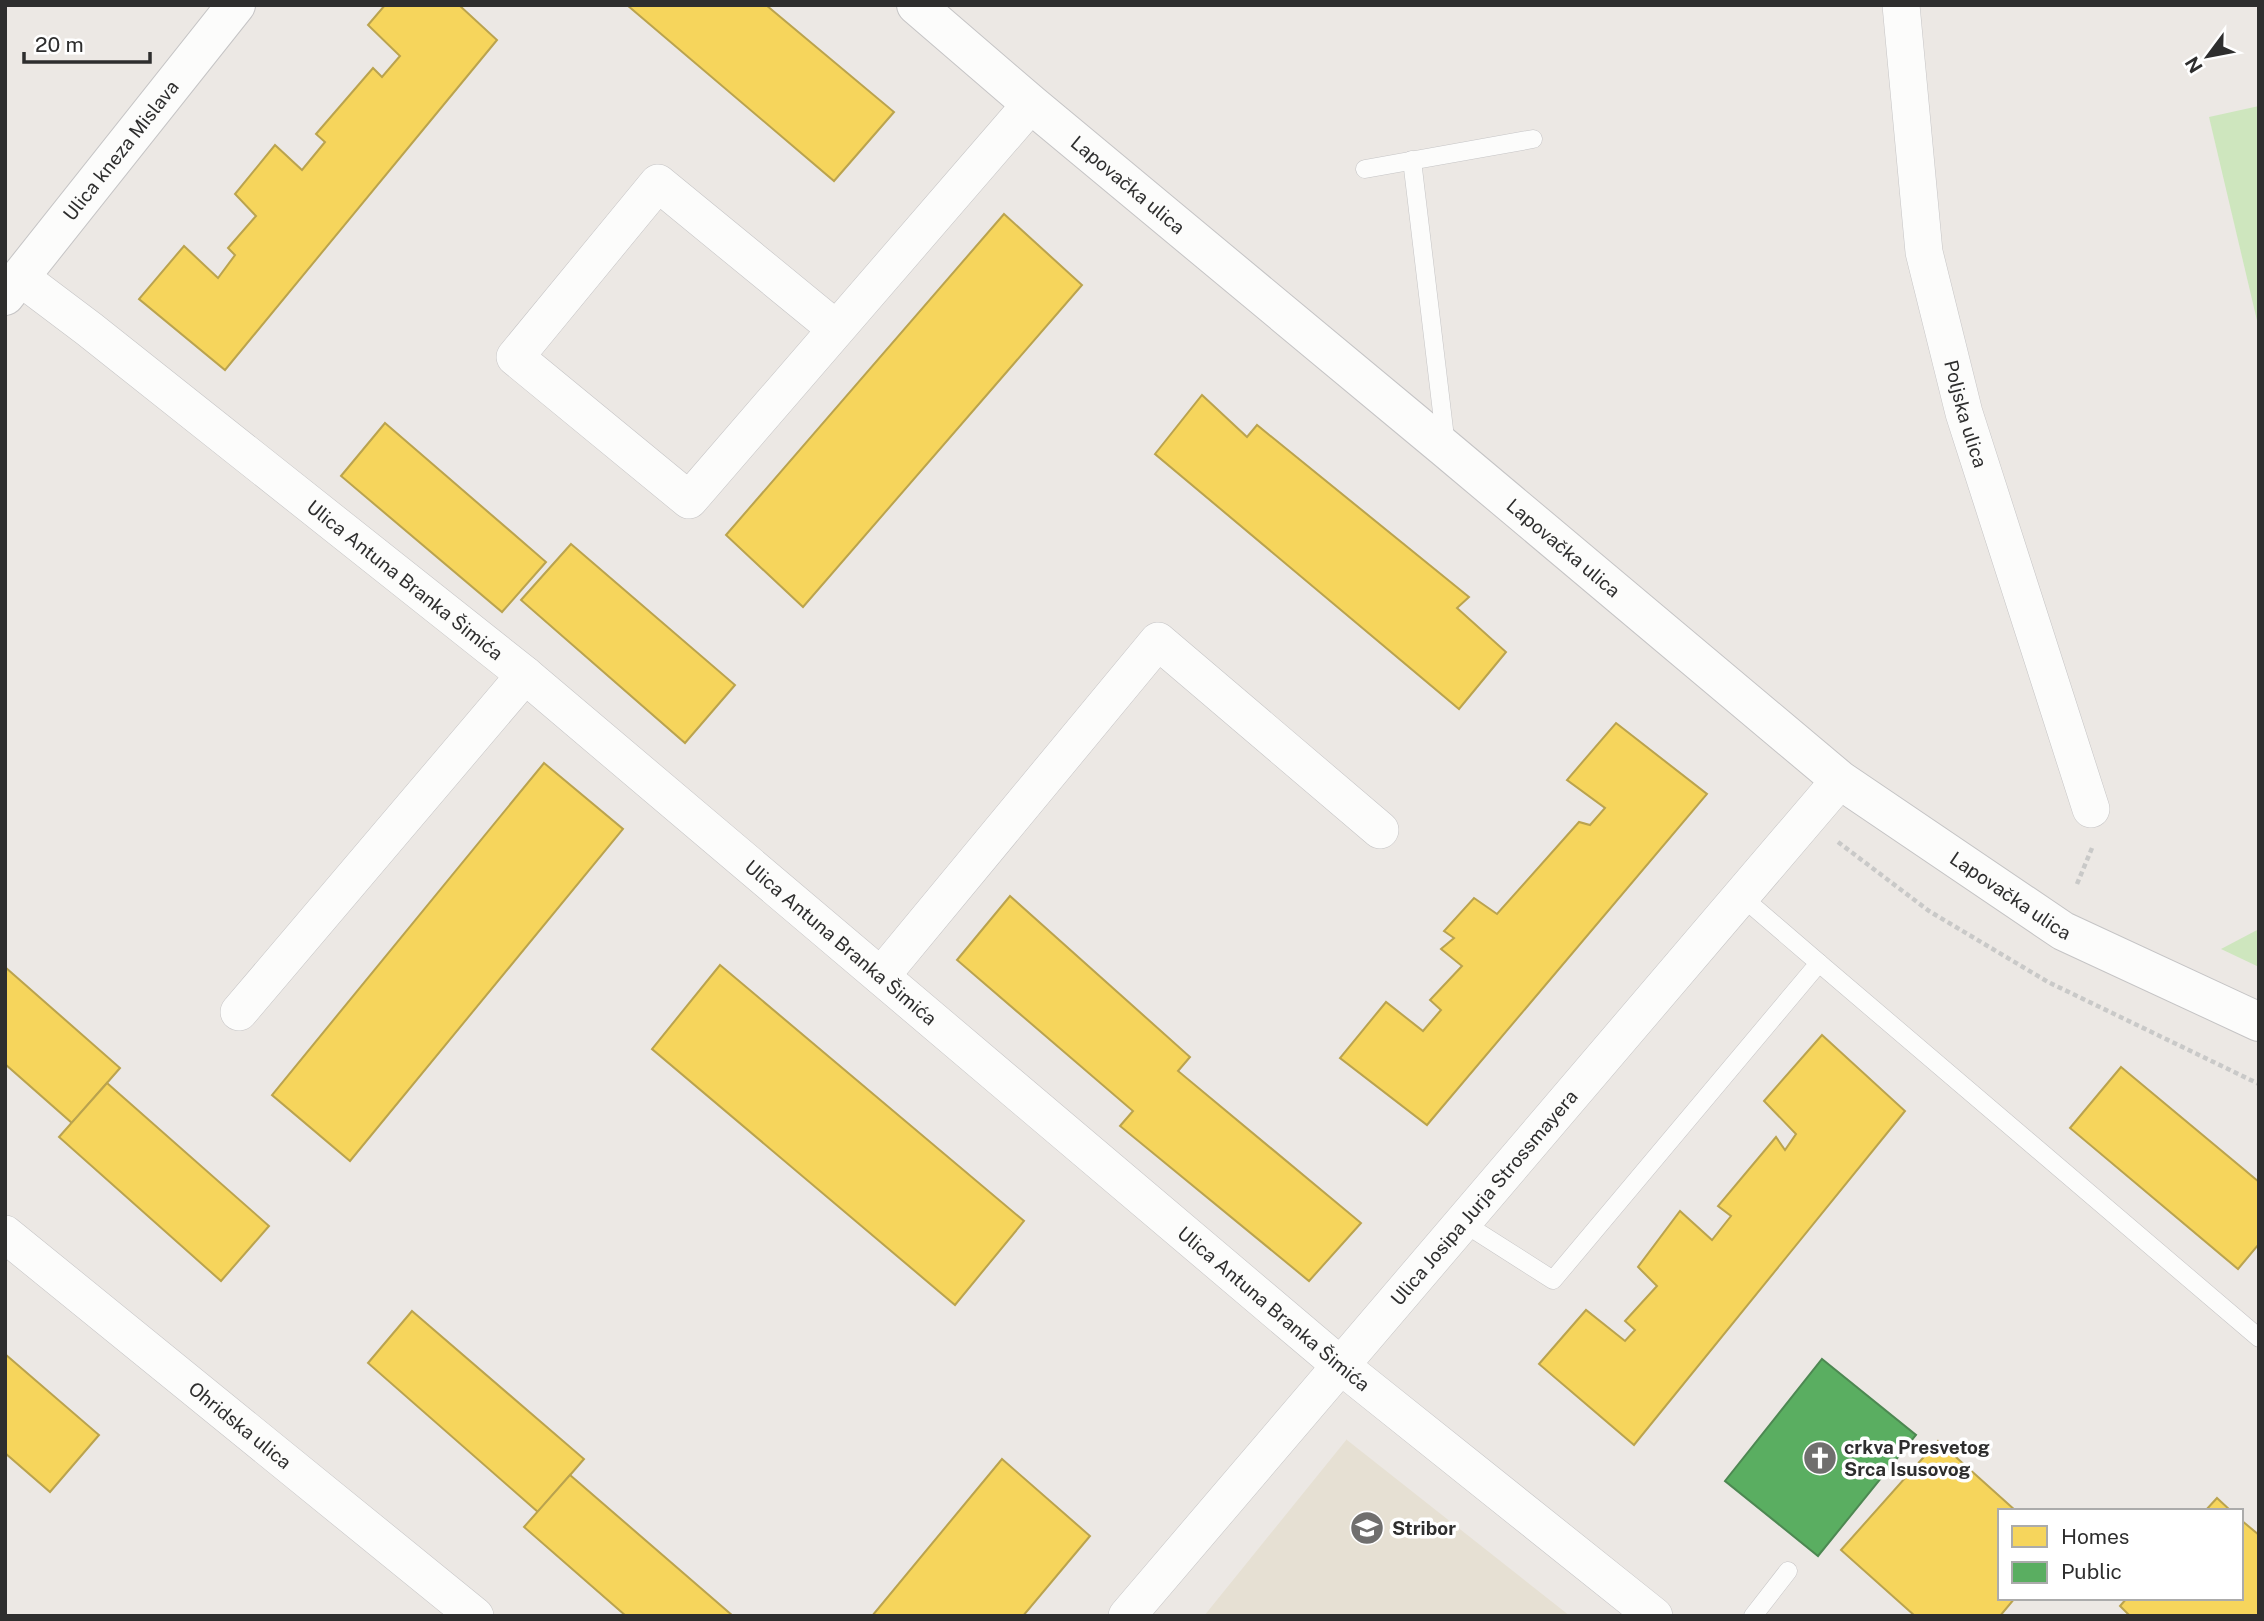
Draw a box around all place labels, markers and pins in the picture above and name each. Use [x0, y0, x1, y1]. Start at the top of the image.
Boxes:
place label: crkva Presvetog Srca Isusovog [1844, 1436, 1990, 1480]
church icon: crkva Presvetog Srca Isusovog [1801, 1439, 1839, 1477]
school or university icon: Stribor [1348, 1509, 1386, 1547]
place label: Stribor [1392, 1517, 1456, 1539]

